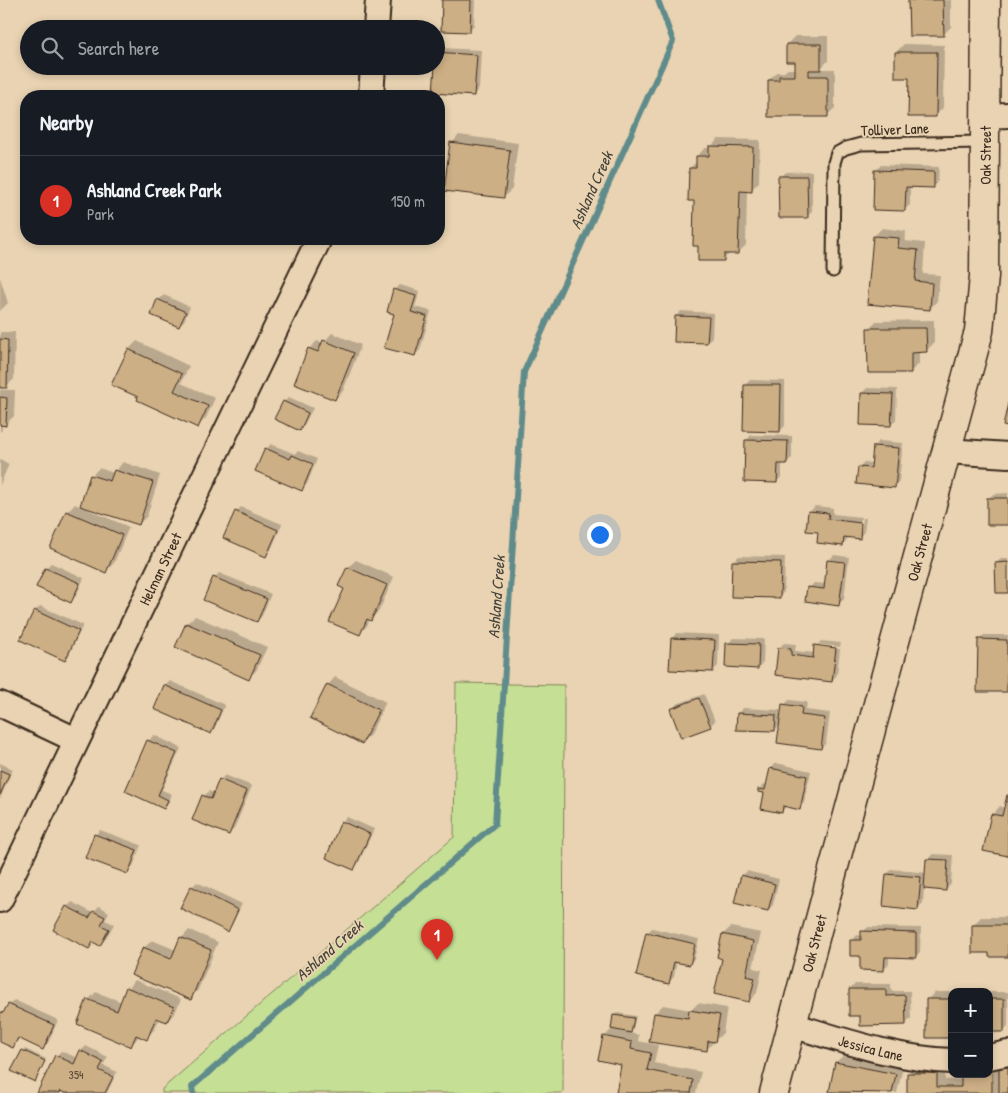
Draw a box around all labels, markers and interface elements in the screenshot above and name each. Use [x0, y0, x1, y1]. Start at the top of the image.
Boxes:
search box [20, 20, 445, 75]
icon: search [38, 34, 66, 62]
text: Search here [78, 35, 159, 61]
text: Nearby [40, 108, 93, 137]
street label: Tolliver Lane [861, 117, 930, 141]
street label: Oak Street [974, 125, 996, 185]
water label: Ashland Creek [564, 147, 618, 232]
text: Ashland Creek Park [87, 177, 221, 203]
text: 1 [53, 190, 59, 212]
text: 150 m [391, 190, 425, 212]
text: Park [87, 203, 114, 225]
street label: Oak Street [901, 520, 937, 583]
your location [587, 522, 613, 548]
street label: Helman Street [133, 528, 187, 608]
water label: Ashland Creek [482, 554, 510, 639]
street label: Oak Street [796, 911, 832, 974]
water label: Ashland Creek [291, 914, 368, 985]
pin: 1 [421, 919, 453, 960]
map controls [948, 988, 993, 1078]
button: + [948, 988, 993, 1033]
street label: Jessica Lane [836, 1029, 905, 1066]
button: − [948, 1033, 993, 1078]
house number: 354 [69, 1066, 84, 1083]

